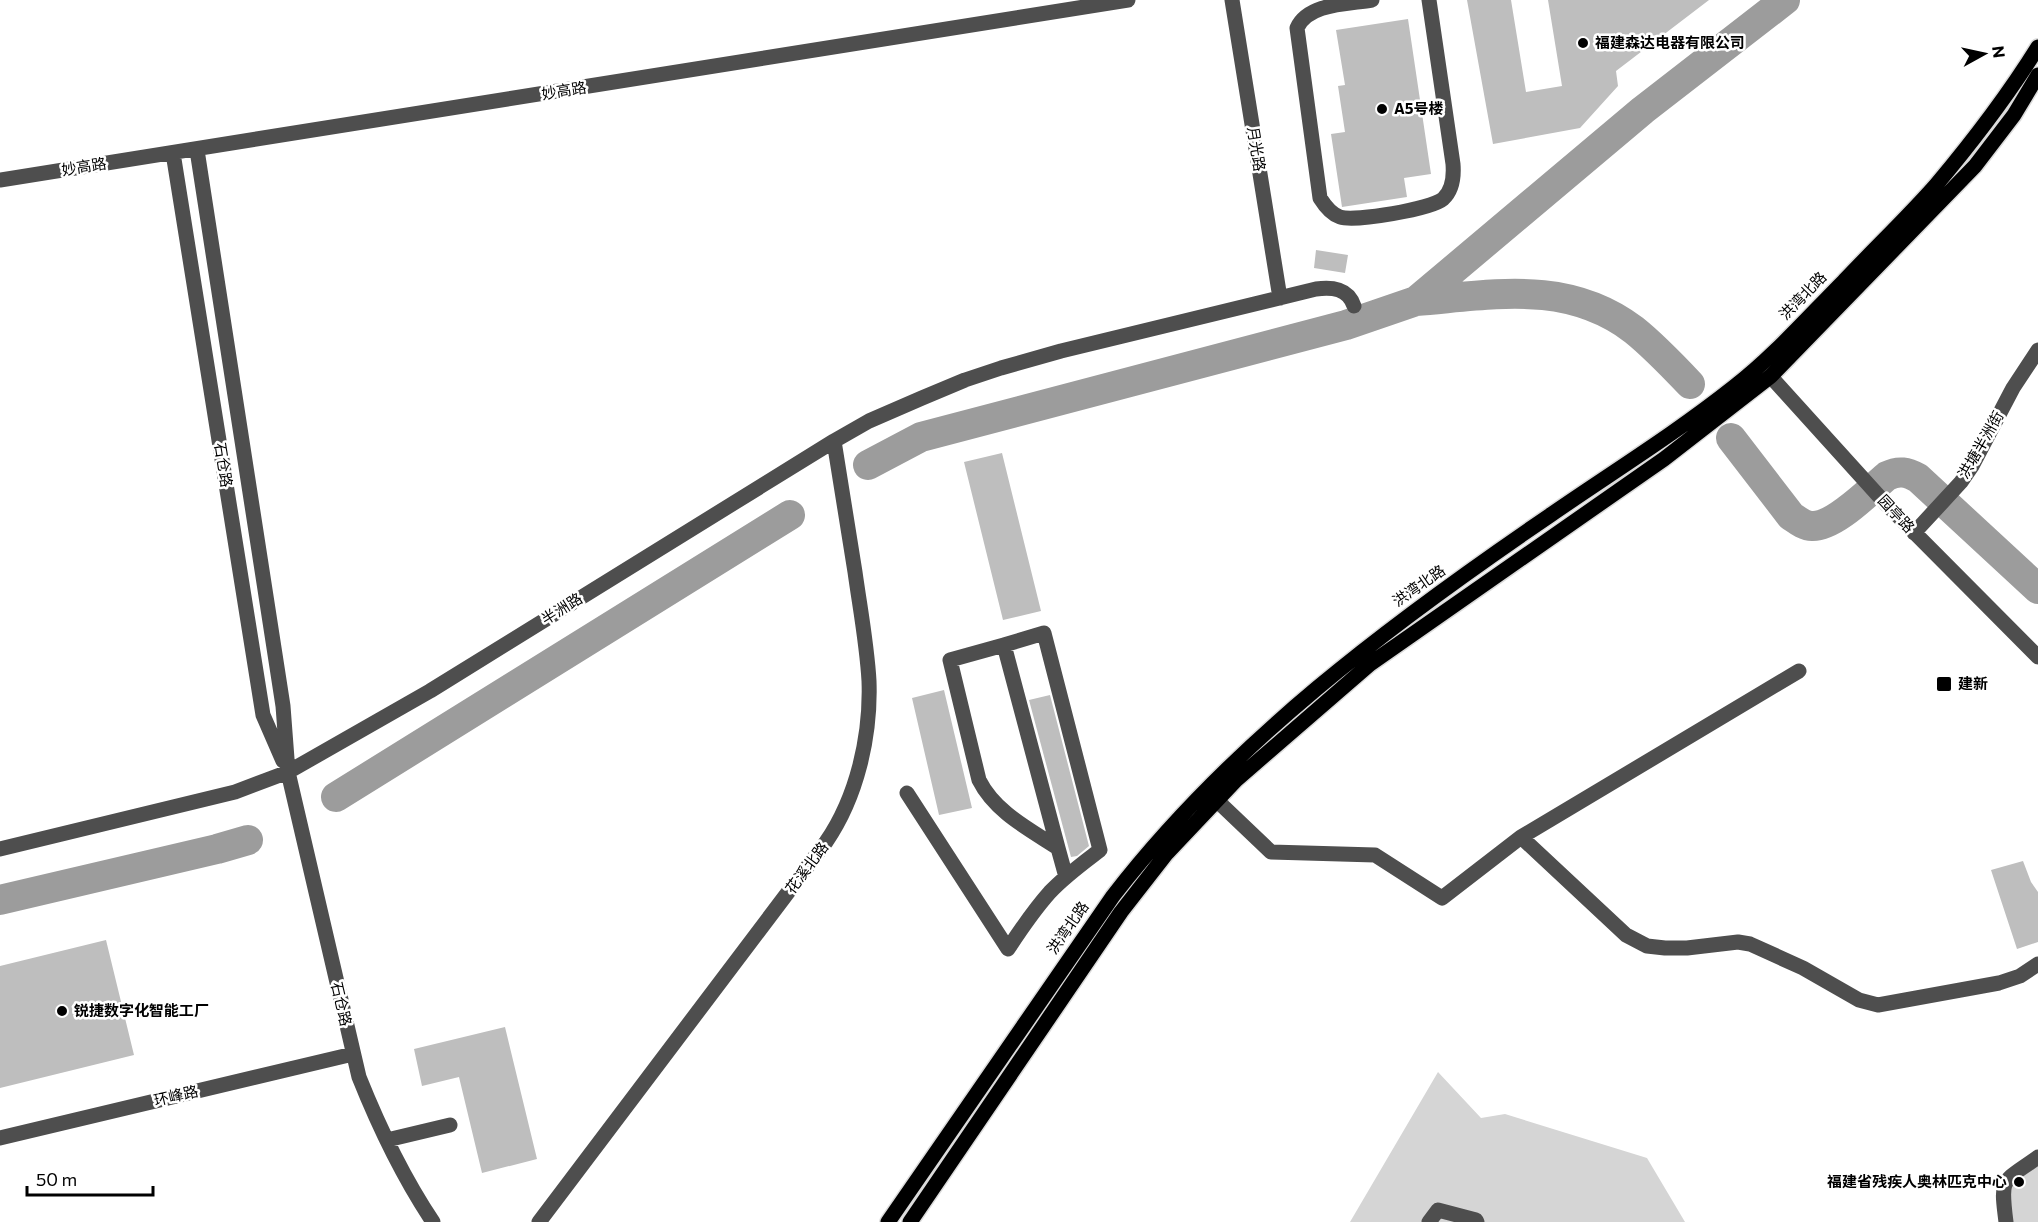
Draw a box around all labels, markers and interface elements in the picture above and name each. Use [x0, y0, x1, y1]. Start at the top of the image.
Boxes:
north arrow [1954, 24, 2014, 84]
place label: 福建森达电器有限公司 [1595, 33, 1745, 51]
marker: 福建森达电器有限公司 [1576, 36, 1590, 50]
text: N [1989, 45, 2010, 59]
street label: 妙高路 [540, 78, 587, 102]
place label: A5号楼 [1394, 99, 1444, 117]
marker: A5号楼 [1375, 102, 1389, 116]
street label: 月光路 [1245, 125, 1269, 172]
street label: 妙高路 [60, 154, 107, 178]
street label: 洪湾北路 [1775, 267, 1830, 323]
street label: 洪塘半洲街 [1954, 408, 2007, 481]
street label: 石仓路 [212, 441, 236, 488]
street label: 园亭路 [1875, 491, 1919, 536]
street label: 洪湾北路 [1389, 561, 1448, 610]
street label: 半洲路 [538, 589, 585, 628]
place label: 建新 [1958, 674, 1988, 692]
marker: 建新 [1935, 675, 1953, 693]
street label: 花溪北路 [781, 838, 831, 897]
street label: 洪湾北路 [1043, 898, 1092, 957]
street label: 石仓路 [328, 980, 356, 1028]
place label: 锐捷数字化智能工厂 [74, 1001, 209, 1019]
marker: 锐捷数字化智能工厂 [55, 1004, 69, 1018]
street label: 环峰路 [152, 1081, 200, 1109]
scale bar [27, 1159, 153, 1197]
text: 50 m [36, 1168, 77, 1190]
place label: 福建省残疾人奥林匹克中心 [1827, 1172, 2007, 1190]
marker: 福建省残疾人奥林匹克中心 [2012, 1175, 2026, 1189]

